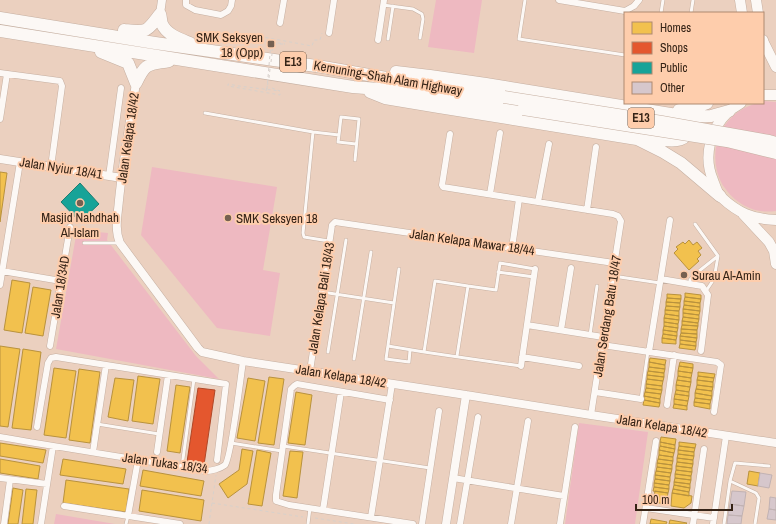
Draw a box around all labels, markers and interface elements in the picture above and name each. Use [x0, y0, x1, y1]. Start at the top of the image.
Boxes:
legend [624, 12, 764, 104]
text: Homes [660, 20, 691, 36]
place label: SMK Seksyen 18 (Opp) [196, 29, 263, 61]
marker: SMK Seksyen 18 (Opp) [266, 39, 276, 49]
text: Shops [660, 40, 688, 56]
road number: E13 [280, 52, 306, 72]
street label: Kemuning–Shah Alam Highway [312, 57, 464, 100]
text: Public [660, 60, 687, 76]
text: Other [660, 80, 685, 96]
street label: Jalan Kelapa 18/42 [113, 92, 143, 184]
road number: E13 [628, 108, 654, 128]
street label: Jalan Nyiur 18/41 [18, 153, 104, 183]
marker: Masjid Nahdhah Al-Islam [75, 198, 85, 208]
place label: Masjid Nahdhah Al-Islam [41, 209, 119, 241]
place label: SMK Seksyen 18 [236, 210, 318, 227]
marker: SMK Seksyen 18 [223, 213, 233, 223]
street label: Jalan Kelapa Mawar 18/44 [408, 225, 536, 259]
street label: Jalan Kelapa Bali 18/43 [304, 241, 338, 355]
street label: Jalan 18/34D [47, 254, 73, 319]
street label: Jalan Serdang Batu 18/47 [589, 254, 625, 378]
place label: Surau Al-Amin [692, 267, 761, 284]
marker: Surau Al-Amin [679, 270, 689, 280]
street label: Jalan Kelapa 18/42 [295, 360, 387, 392]
street label: Jalan Kelapa 18/42 [616, 410, 708, 442]
street label: Jalan Tukas 18/34 [121, 449, 209, 477]
scale bar [636, 486, 732, 512]
text: 100 m [642, 492, 669, 508]

